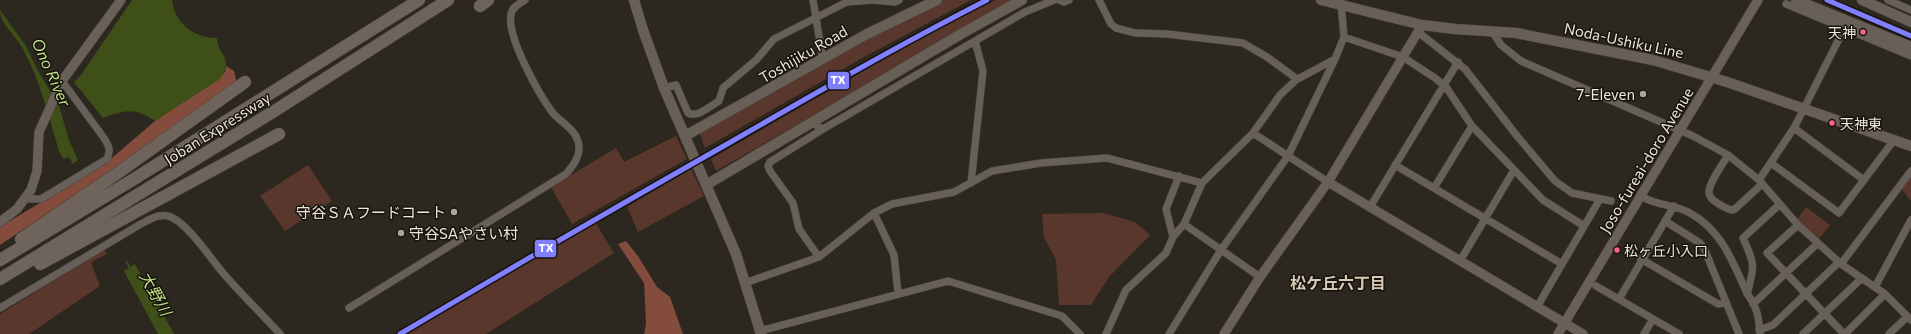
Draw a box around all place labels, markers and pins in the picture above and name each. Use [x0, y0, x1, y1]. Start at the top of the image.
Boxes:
place label: 天神 [1828, 24, 1856, 41]
marker: 天神 [1858, 27, 1868, 37]
place label: 7-Eleven [1576, 85, 1635, 103]
marker: 7-Eleven [1638, 89, 1648, 99]
place label: 天神東 [1840, 115, 1882, 132]
marker: 天神東 [1827, 118, 1837, 128]
place label: 守谷ＳＡフードコート [296, 203, 446, 221]
marker: 守谷ＳＡフードコート [449, 207, 459, 217]
place label: 守谷SAやさい村 [409, 224, 518, 242]
marker: 守谷SAやさい村 [396, 228, 406, 238]
place label: 松ヶ丘小入口 [1624, 242, 1708, 259]
marker: 松ヶ丘小入口 [1612, 245, 1622, 255]

